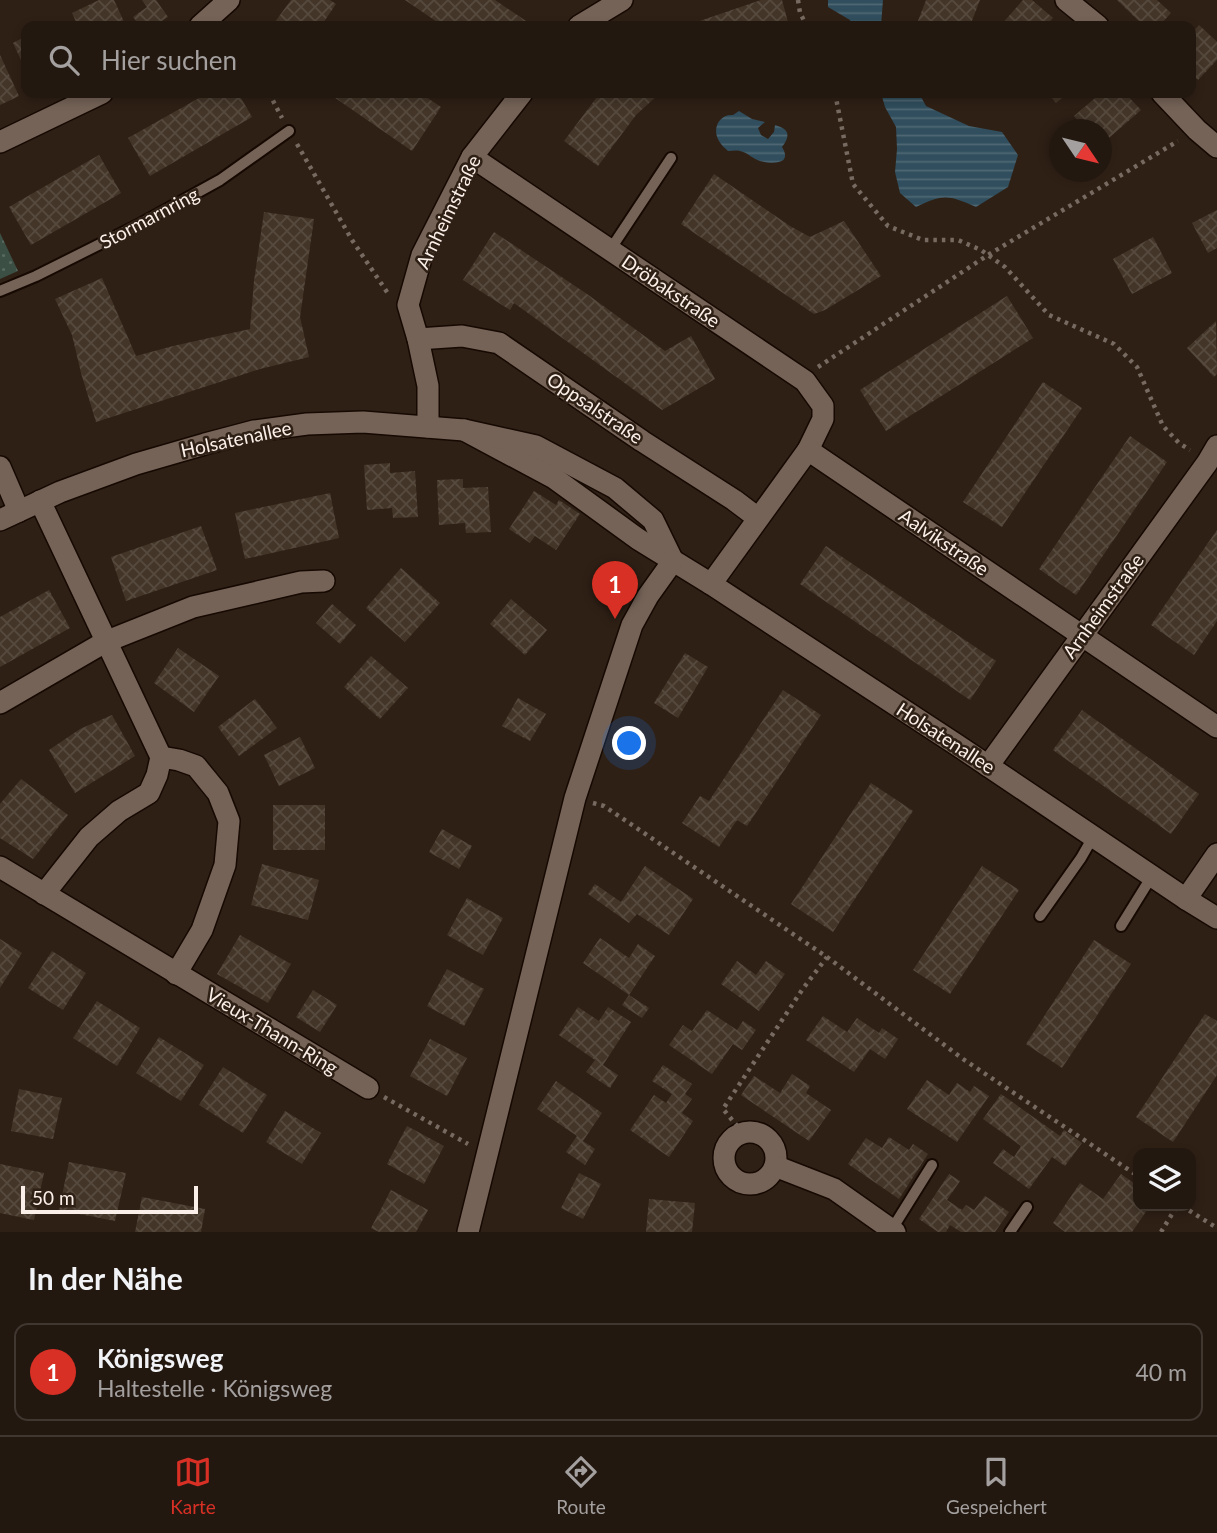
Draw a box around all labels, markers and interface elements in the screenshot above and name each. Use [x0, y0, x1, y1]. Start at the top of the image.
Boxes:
search box [21, 21, 1196, 98]
icon: search [45, 41, 83, 79]
text: Hier suchen [101, 44, 237, 76]
north arrow [1049, 119, 1112, 182]
street label: Arnheimstraße [410, 151, 485, 272]
street label: Stormarnring [95, 182, 202, 253]
street label: Dröbakstraße [618, 249, 725, 332]
street label: Oppsalstraße [543, 367, 648, 448]
street label: Holsatenallee [178, 416, 293, 461]
street label: Aalvikstraße [895, 503, 993, 580]
street label: Arnheimstraße [1057, 549, 1148, 662]
pin: 1 [592, 561, 638, 619]
street label: Holsatenallee [893, 697, 1000, 778]
your location [612, 726, 646, 760]
street label: Vieux-Thann-Ring [202, 982, 342, 1079]
map controls [1133, 1148, 1196, 1211]
button: layers [1133, 1148, 1196, 1211]
scale bar [21, 1183, 198, 1215]
text: 50 m [32, 1186, 75, 1209]
text: In der Nähe [28, 1260, 183, 1296]
text: Königsweg [97, 1342, 223, 1374]
text: 1 [46, 1358, 60, 1386]
text: 40 m [1136, 1358, 1187, 1386]
text: Haltestelle · Königsweg [97, 1374, 332, 1402]
tab: Karte [170, 1453, 216, 1518]
tab: Route [556, 1453, 606, 1518]
tab: Gespeichert [946, 1453, 1047, 1518]

